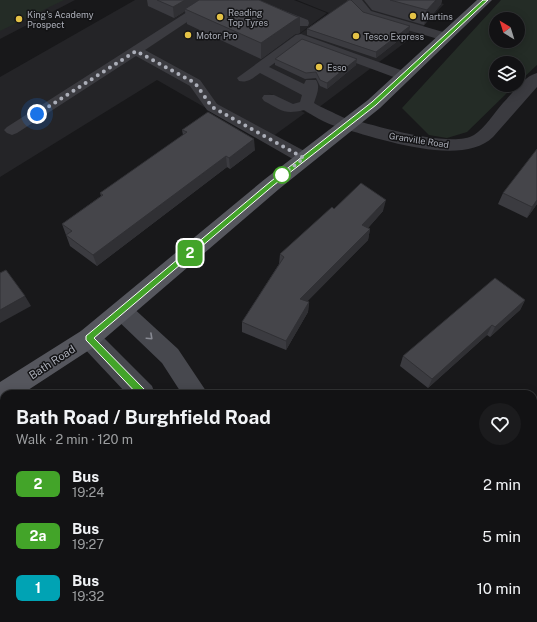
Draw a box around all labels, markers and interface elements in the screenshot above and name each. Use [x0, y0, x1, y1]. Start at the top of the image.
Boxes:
place label: Reading Top Tyres [228, 7, 269, 28]
place label: King's Academy Prospect [27, 9, 94, 30]
marker: Martins [408, 11, 418, 21]
place label: Martins [421, 11, 453, 22]
marker: Reading Top Tyres [215, 12, 225, 22]
north arrow [489, 12, 525, 48]
map controls [489, 12, 525, 92]
marker: King's Academy Prospect [14, 14, 24, 24]
marker: Motor Pro [183, 30, 193, 40]
place label: Motor Pro [196, 30, 237, 41]
marker: Tesco Express [351, 31, 361, 41]
place label: Tesco Express [364, 31, 424, 42]
button: layers [489, 56, 525, 92]
marker: Esso [314, 62, 324, 72]
place label: Esso [327, 62, 347, 73]
your location [27, 104, 47, 124]
street label: Granville Road [388, 130, 450, 150]
unlabelled marker [273, 166, 291, 184]
line badge: 2 [177, 240, 203, 266]
text: 2 [186, 245, 194, 261]
one-way arrow [146, 332, 153, 339]
street label: Bath Road [27, 343, 77, 381]
button: heart [479, 403, 521, 445]
text: Bath Road / Burghfield Road [16, 406, 271, 428]
text: Walk · 2 min · 120 m [16, 432, 133, 447]
text: Bus [72, 468, 99, 485]
text: 2 [34, 476, 42, 492]
text: 2 min [483, 476, 521, 493]
text: 19:24 [72, 485, 105, 500]
text: Bus [72, 520, 99, 537]
text: 2a [30, 528, 46, 544]
text: 5 min [482, 528, 521, 545]
text: 19:27 [72, 537, 104, 552]
text: Bus [72, 572, 99, 589]
text: 1 [35, 580, 41, 596]
text: 10 min [477, 580, 521, 597]
text: 19:32 [72, 589, 104, 604]

